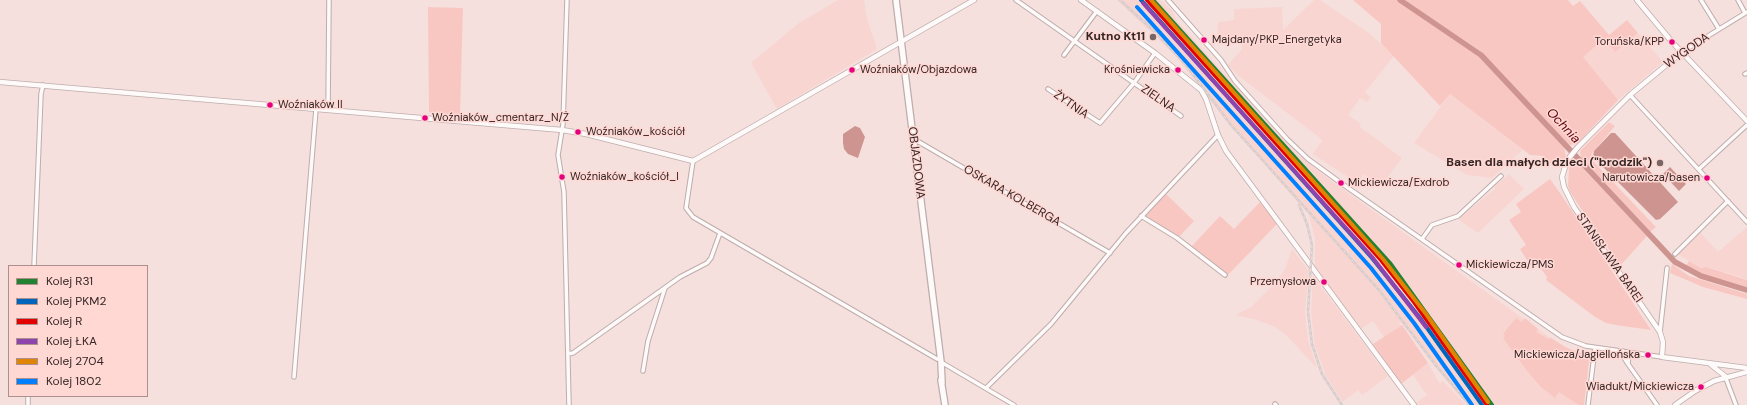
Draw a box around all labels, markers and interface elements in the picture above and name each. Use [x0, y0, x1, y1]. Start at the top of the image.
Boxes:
place label: Kutno Kt11 [1086, 30, 1145, 44]
street label: WYGODA [1662, 30, 1712, 72]
marker: Kutno Kt11 [1148, 32, 1158, 42]
place label: Majdany/PKP_Energetyka [1212, 33, 1342, 47]
marker: Majdany/PKP_Energetyka [1199, 35, 1209, 45]
place label: Toruńska/KPP [1594, 35, 1664, 49]
marker: Toruńska/KPP [1667, 37, 1677, 47]
place label: Woźniaków/Objazdowa [860, 63, 977, 77]
place label: Krośniewicka [1104, 63, 1170, 77]
marker: Woźniaków/Objazdowa [847, 65, 857, 75]
marker: Krośniewicka [1173, 65, 1183, 75]
street label: ZIELNA [1138, 82, 1178, 116]
street label: ŻYTNIA [1051, 88, 1091, 122]
place label: Woźniaków II [278, 98, 343, 112]
marker: Woźniaków II [265, 100, 275, 110]
water label: Ochnia [1543, 105, 1583, 147]
place label: Woźniaków_cmentarz_N/Ż [432, 111, 569, 125]
marker: Woźniaków_cmentarz_N/Ż [420, 113, 430, 123]
place label: Woźniaków_kościół [586, 125, 685, 139]
street label: OBJAZDOWA [904, 126, 928, 200]
marker: Woźniaków_kościół [573, 127, 583, 137]
place label: Basen dla małych dzieci ("brodzik") [1446, 156, 1652, 170]
marker: Basen dla małych dzieci ("brodzik") [1655, 158, 1665, 168]
street label: OSKARA KOLBERGA [961, 162, 1063, 230]
place label: Woźniaków_kościół_I [570, 170, 679, 184]
place label: Narutowicza/basen [1602, 171, 1700, 185]
marker: Woźniaków_kościół_I [557, 172, 567, 182]
marker: Narutowicza/basen [1702, 173, 1712, 183]
place label: Mickiewicza/Exdrob [1348, 176, 1449, 190]
marker: Mickiewicza/Exdrob [1336, 178, 1346, 188]
street label: STANISŁAWA BAREI [1573, 210, 1645, 306]
place label: Mickiewicza/PMS [1466, 258, 1554, 272]
marker: Mickiewicza/PMS [1454, 260, 1464, 270]
legend [8, 265, 148, 397]
text: Kolej R31 [46, 273, 93, 289]
place label: Przemysłowa [1250, 275, 1316, 289]
marker: Przemysłowa [1319, 277, 1329, 287]
text: Kolej PKM2 [46, 293, 106, 309]
text: Kolej R [46, 313, 82, 329]
text: Kolej ŁKA [46, 333, 97, 349]
place label: Mickiewicza/Jagiellońska [1514, 348, 1640, 362]
marker: Mickiewicza/Jagiellońska [1643, 350, 1653, 360]
text: Kolej 2704 [46, 353, 104, 369]
text: Kolej 1802 [46, 373, 101, 389]
place label: Wiadukt/Mickiewicza [1586, 380, 1694, 394]
marker: Wiadukt/Mickiewicza [1696, 382, 1706, 392]

